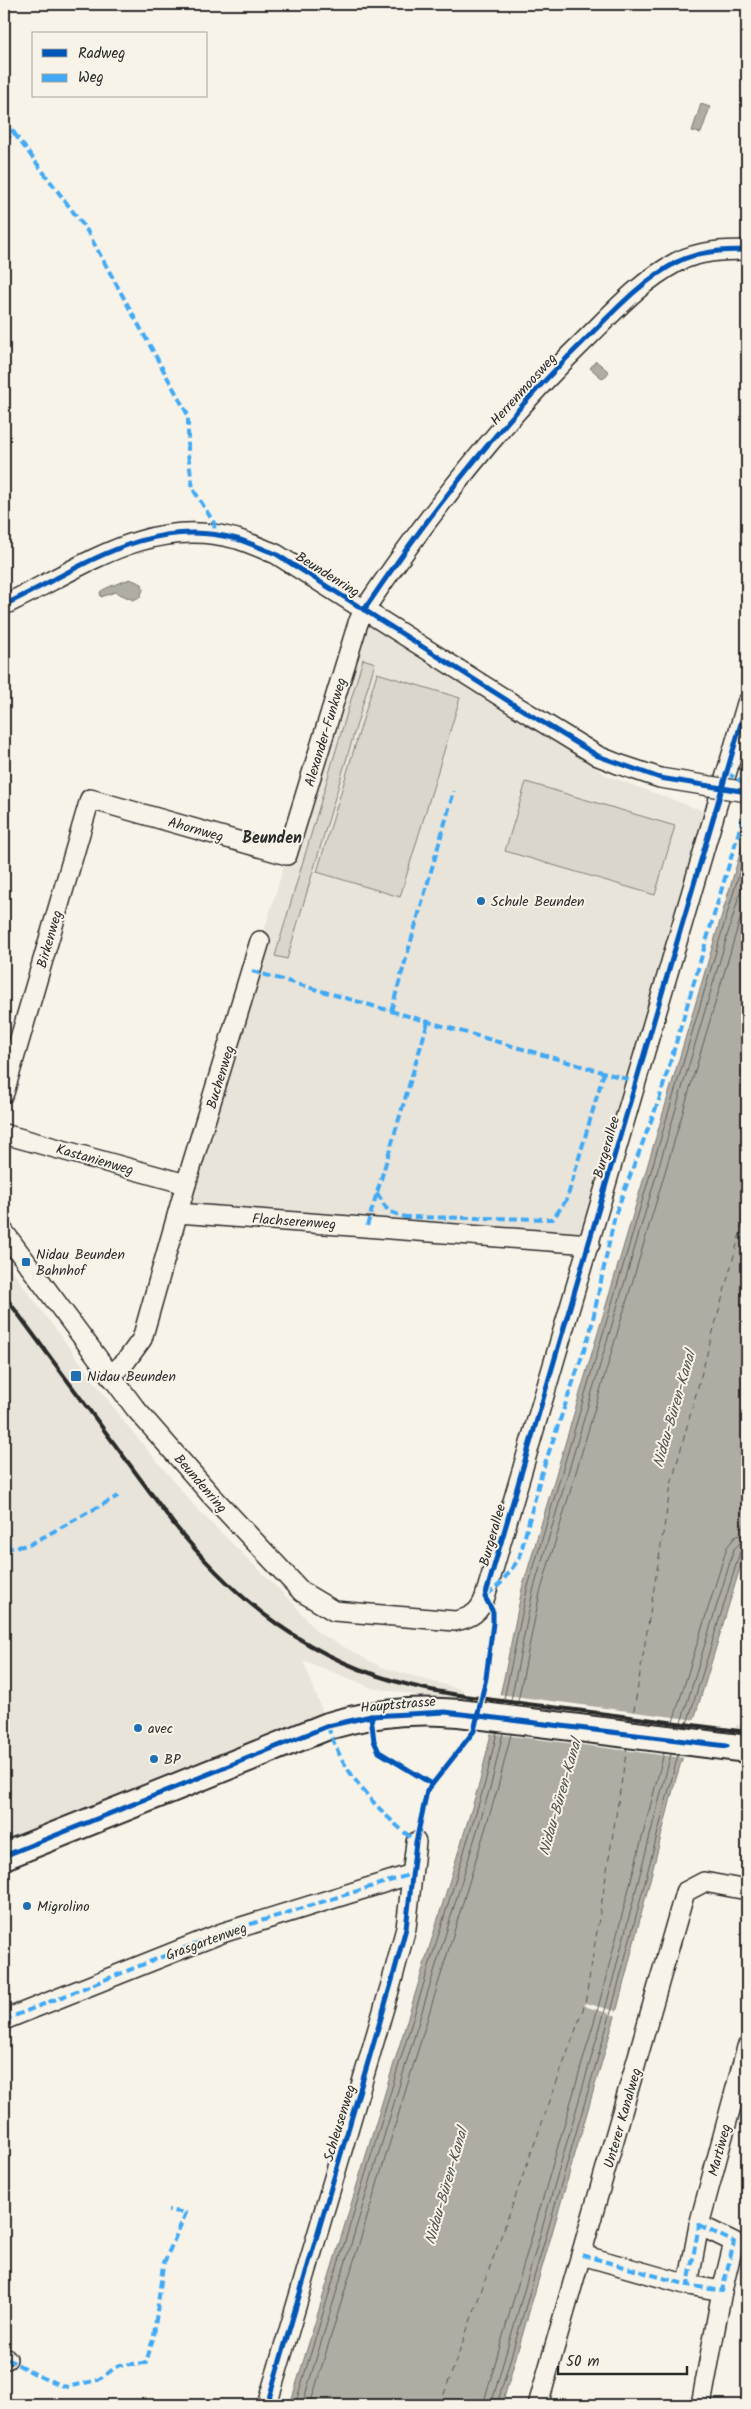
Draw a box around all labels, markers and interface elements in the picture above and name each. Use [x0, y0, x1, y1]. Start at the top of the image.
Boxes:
legend [32, 32, 208, 98]
text: Radweg [78, 42, 125, 66]
text: Weg [78, 66, 104, 90]
street label: Herrenmoosweg [485, 349, 562, 431]
street label: Beundenring [291, 546, 364, 603]
street label: Alexander-Funkweg [299, 675, 353, 790]
street label: Ahornweg [165, 812, 226, 848]
district label: Beunden [242, 826, 302, 851]
place label: Schule Beunden [491, 891, 584, 913]
marker: Schule Beunden [475, 895, 487, 907]
street label: Birkenweg [31, 908, 69, 971]
street label: Buchenweg [201, 1043, 241, 1112]
street label: Burgerallee [588, 1113, 627, 1181]
street label: Kastanienweg [53, 1138, 136, 1182]
street label: Flachserenweg [251, 1208, 337, 1236]
place label: Nidau Beunden Bahnhof [36, 1244, 125, 1282]
marker: Nidau Beunden Bahnhof [20, 1256, 32, 1268]
water label: Nidau-Büren-Kanal [647, 1345, 704, 1470]
place label: Nidau Beunden [87, 1366, 176, 1388]
marker: Nidau Beunden [69, 1369, 83, 1383]
street label: Beundenring [168, 1449, 232, 1518]
street label: Burgerallee [474, 1501, 513, 1569]
street label: Hauptstrasse [359, 1691, 437, 1719]
place label: avec [148, 1718, 173, 1740]
marker: avec [132, 1722, 144, 1734]
water label: Nidau-Büren-Kanal [533, 1733, 590, 1858]
place label: BP [164, 1749, 181, 1771]
marker: BP [148, 1753, 160, 1765]
place label: Migrolino [37, 1896, 90, 1918]
marker: Migrolino [21, 1900, 33, 1912]
street label: Grasgartenweg [163, 1917, 250, 1967]
street label: Unterer Kanalweg [598, 2066, 648, 2171]
street label: Schleusenweg [318, 2082, 362, 2165]
water label: Nidau-Büren-Kanal [419, 2122, 476, 2247]
street label: Martiweg [702, 2122, 737, 2179]
scale bar [558, 2344, 687, 2376]
text: 50 m [566, 2350, 600, 2374]

